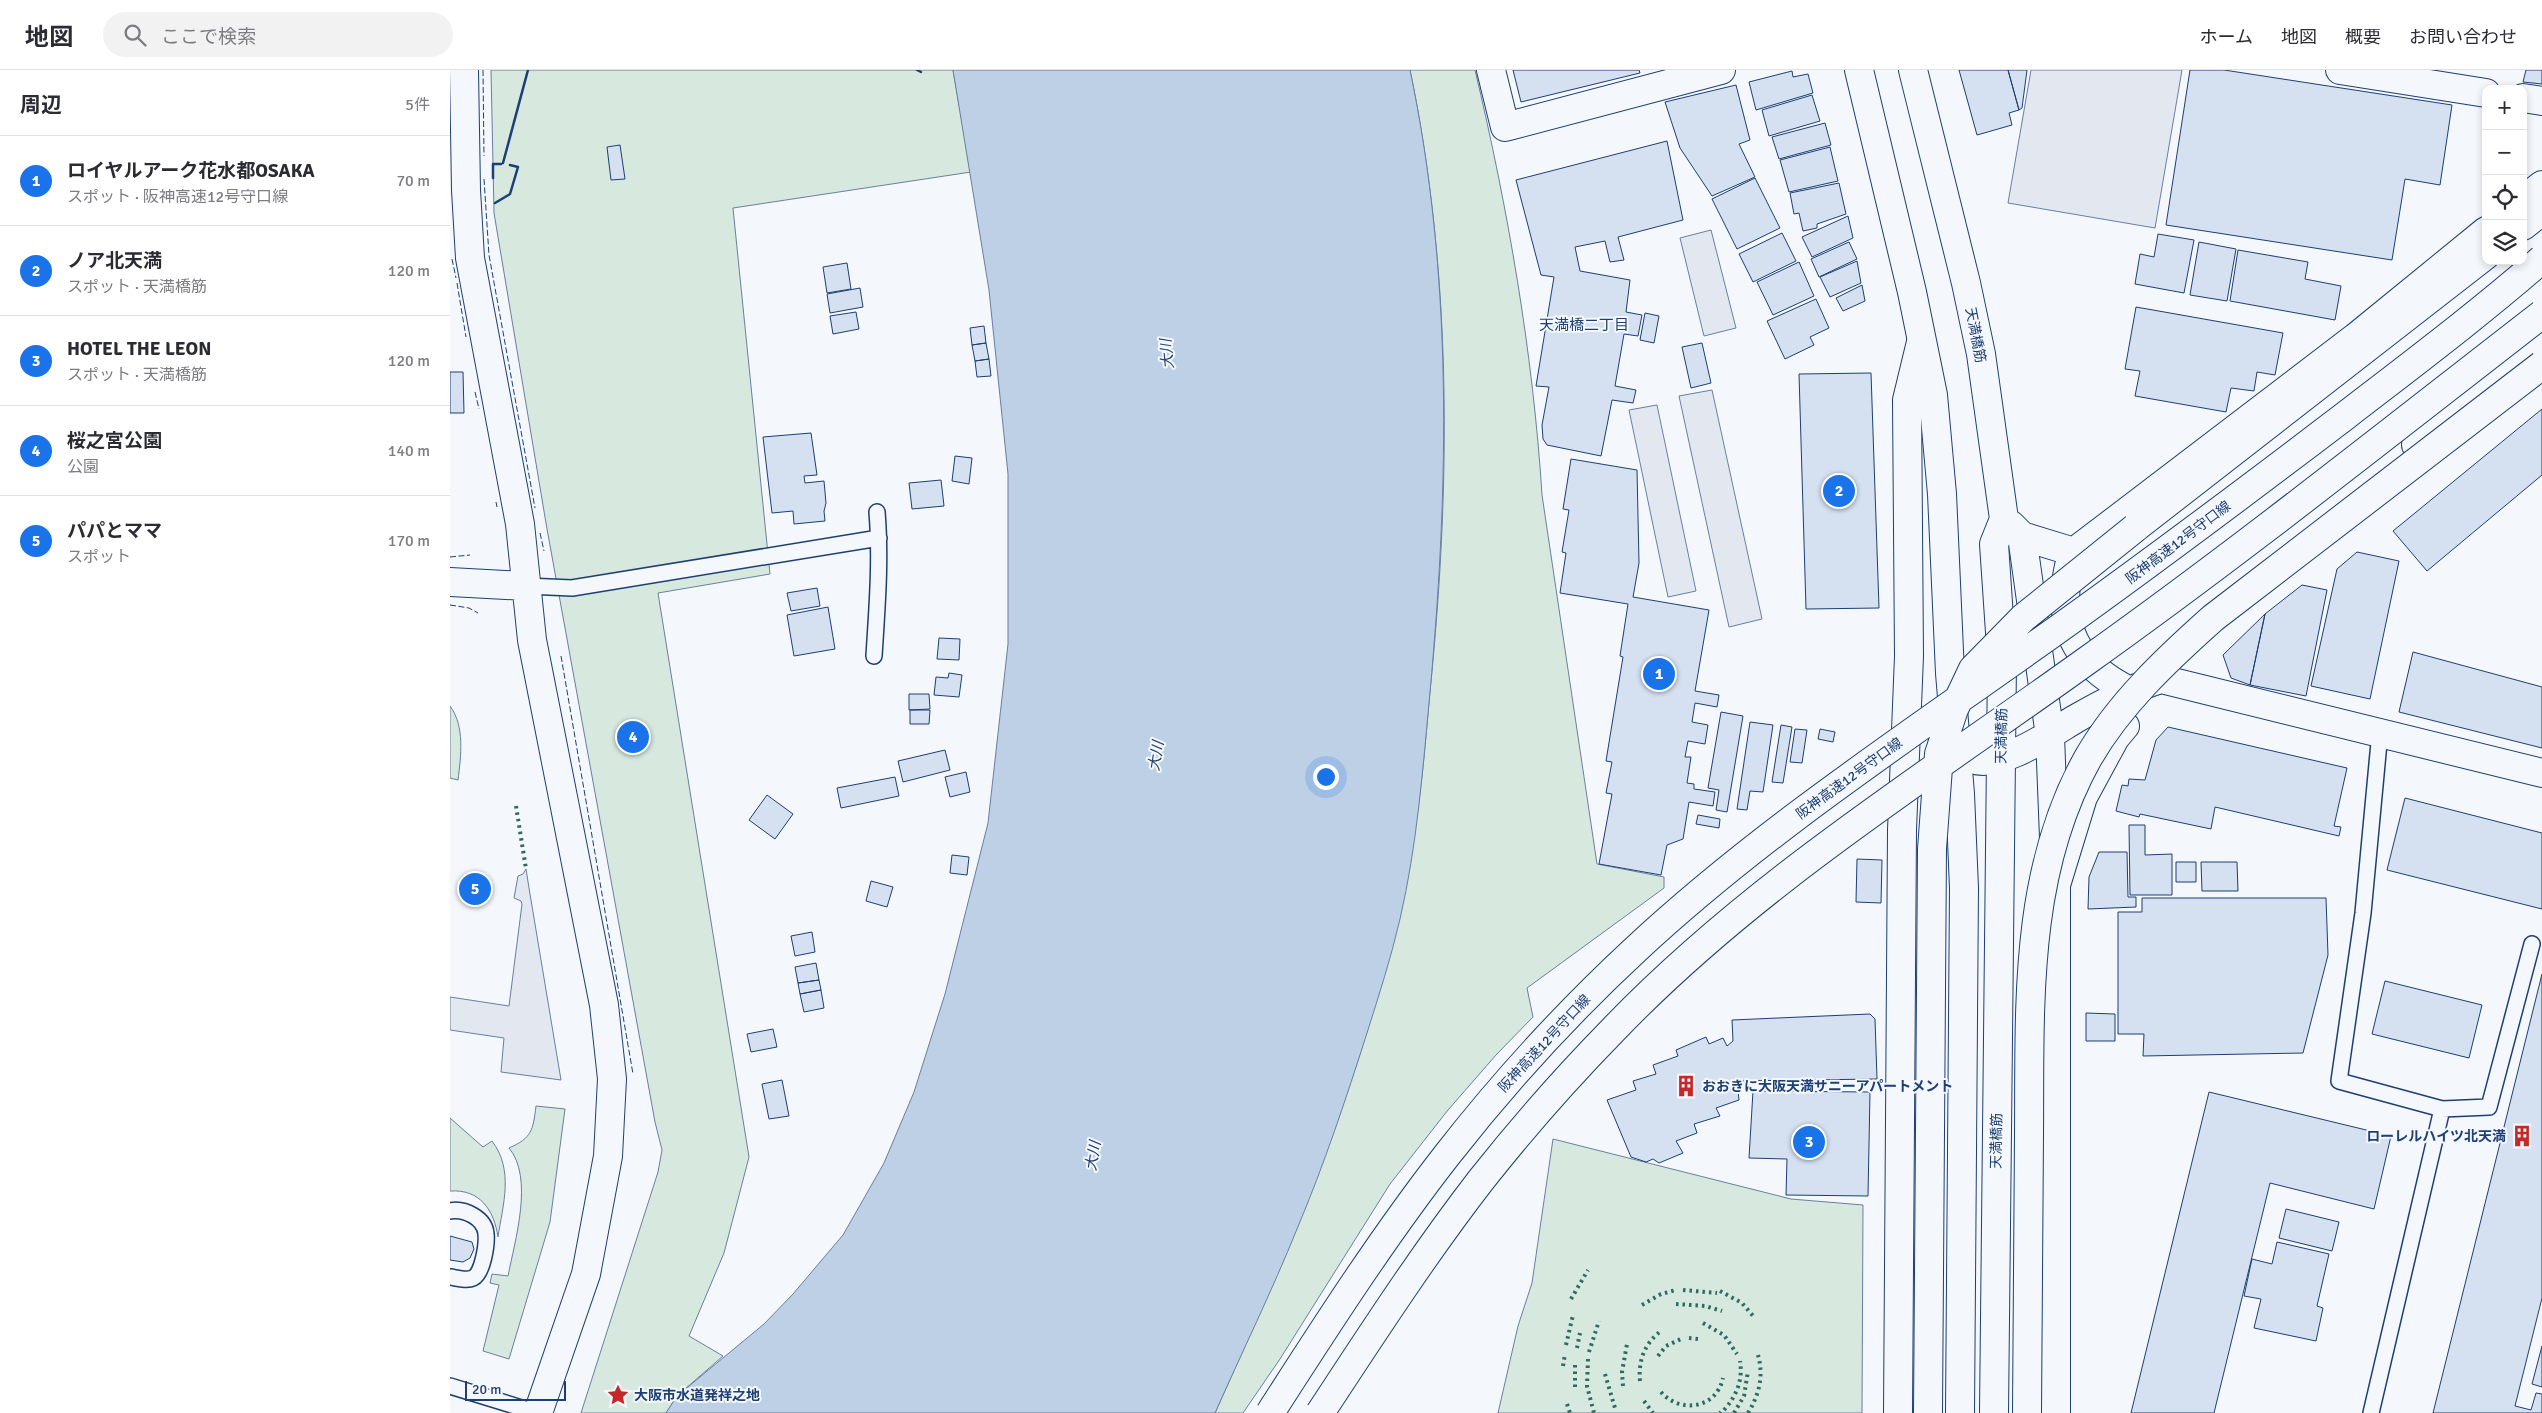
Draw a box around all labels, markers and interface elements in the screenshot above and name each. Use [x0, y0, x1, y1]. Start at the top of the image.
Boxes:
search box [103, 12, 453, 57]
icon: search [121, 21, 149, 49]
text: 地図 [25, 22, 73, 52]
text: ここで検索 [161, 25, 256, 49]
text: ホーム [2200, 26, 2253, 48]
text: 地図 [2281, 26, 2317, 48]
text: 概要 [2345, 26, 2381, 48]
text: お問い合わせ [2409, 26, 2517, 48]
map controls [2482, 85, 2527, 265]
button: + [2482, 85, 2527, 130]
text: 周辺 [20, 92, 62, 118]
text: 5件 [405, 95, 430, 115]
button: − [2482, 130, 2527, 175]
text: ロイヤルアーク花水都OSAKA [67, 159, 315, 183]
text: 1 [32, 171, 40, 191]
text: 70 m [396, 171, 430, 191]
button: locate [2482, 175, 2527, 220]
text: スポット · 阪神高速12号守口線 [67, 187, 288, 207]
button: layers [2482, 220, 2527, 265]
text: ノア北天満 [67, 249, 162, 273]
text: 2 [32, 261, 40, 281]
text: 120 m [388, 261, 430, 281]
text: スポット · 天満橋筋 [67, 277, 207, 297]
street label: 天満橋筋 [1962, 306, 1989, 364]
district label: 天満橋二丁目 [1539, 316, 1629, 334]
water label: 大川 [1157, 336, 1177, 370]
text: HOTEL THE LEON [67, 337, 211, 361]
text: 3 [32, 351, 40, 371]
text: 120 m [388, 351, 430, 371]
text: スポット · 天満橋筋 [67, 365, 207, 385]
text: 桜之宮公園 [67, 429, 162, 453]
text: 4 [32, 441, 40, 461]
text: 140 m [388, 441, 430, 461]
text: 公園 [67, 457, 99, 477]
pin: 2 [1823, 472, 1855, 510]
street label: 阪神高速12号守口線 [2122, 497, 2234, 587]
text: パパとママ [67, 519, 162, 543]
text: 5 [32, 531, 40, 551]
text: 170 m [388, 531, 430, 551]
text: スポット [67, 547, 131, 567]
pin: 1 [1643, 655, 1675, 693]
street label: 天満橋筋 [1993, 708, 2010, 764]
pin: 4 [617, 718, 649, 756]
street label: 阪神高速12号守口線 [1793, 734, 1906, 823]
water label: 大川 [1145, 738, 1168, 772]
your location [1313, 764, 1339, 790]
pin: 5 [459, 870, 491, 908]
street label: 阪神高速12号守口線 [1495, 991, 1594, 1096]
building icon: おおきに大阪天満サニーアパートメント [1673, 1073, 1699, 1099]
place label: おおきに大阪天満サニーアパートメント [1702, 1078, 1953, 1095]
street label: 天満橋筋 [1988, 1113, 2005, 1169]
pin: 3 [1793, 1123, 1825, 1161]
building icon: ローレルハイツ北天満 [2509, 1123, 2535, 1149]
place label: ローレルハイツ北天満 [2366, 1128, 2506, 1145]
water label: 大川 [1082, 1138, 1105, 1172]
scale bar [465, 1378, 566, 1401]
text: 20 m [472, 1381, 501, 1398]
place icon: 大阪市水道発祥之地 [605, 1382, 631, 1408]
place label: 大阪市水道発祥之地 [634, 1387, 760, 1404]

